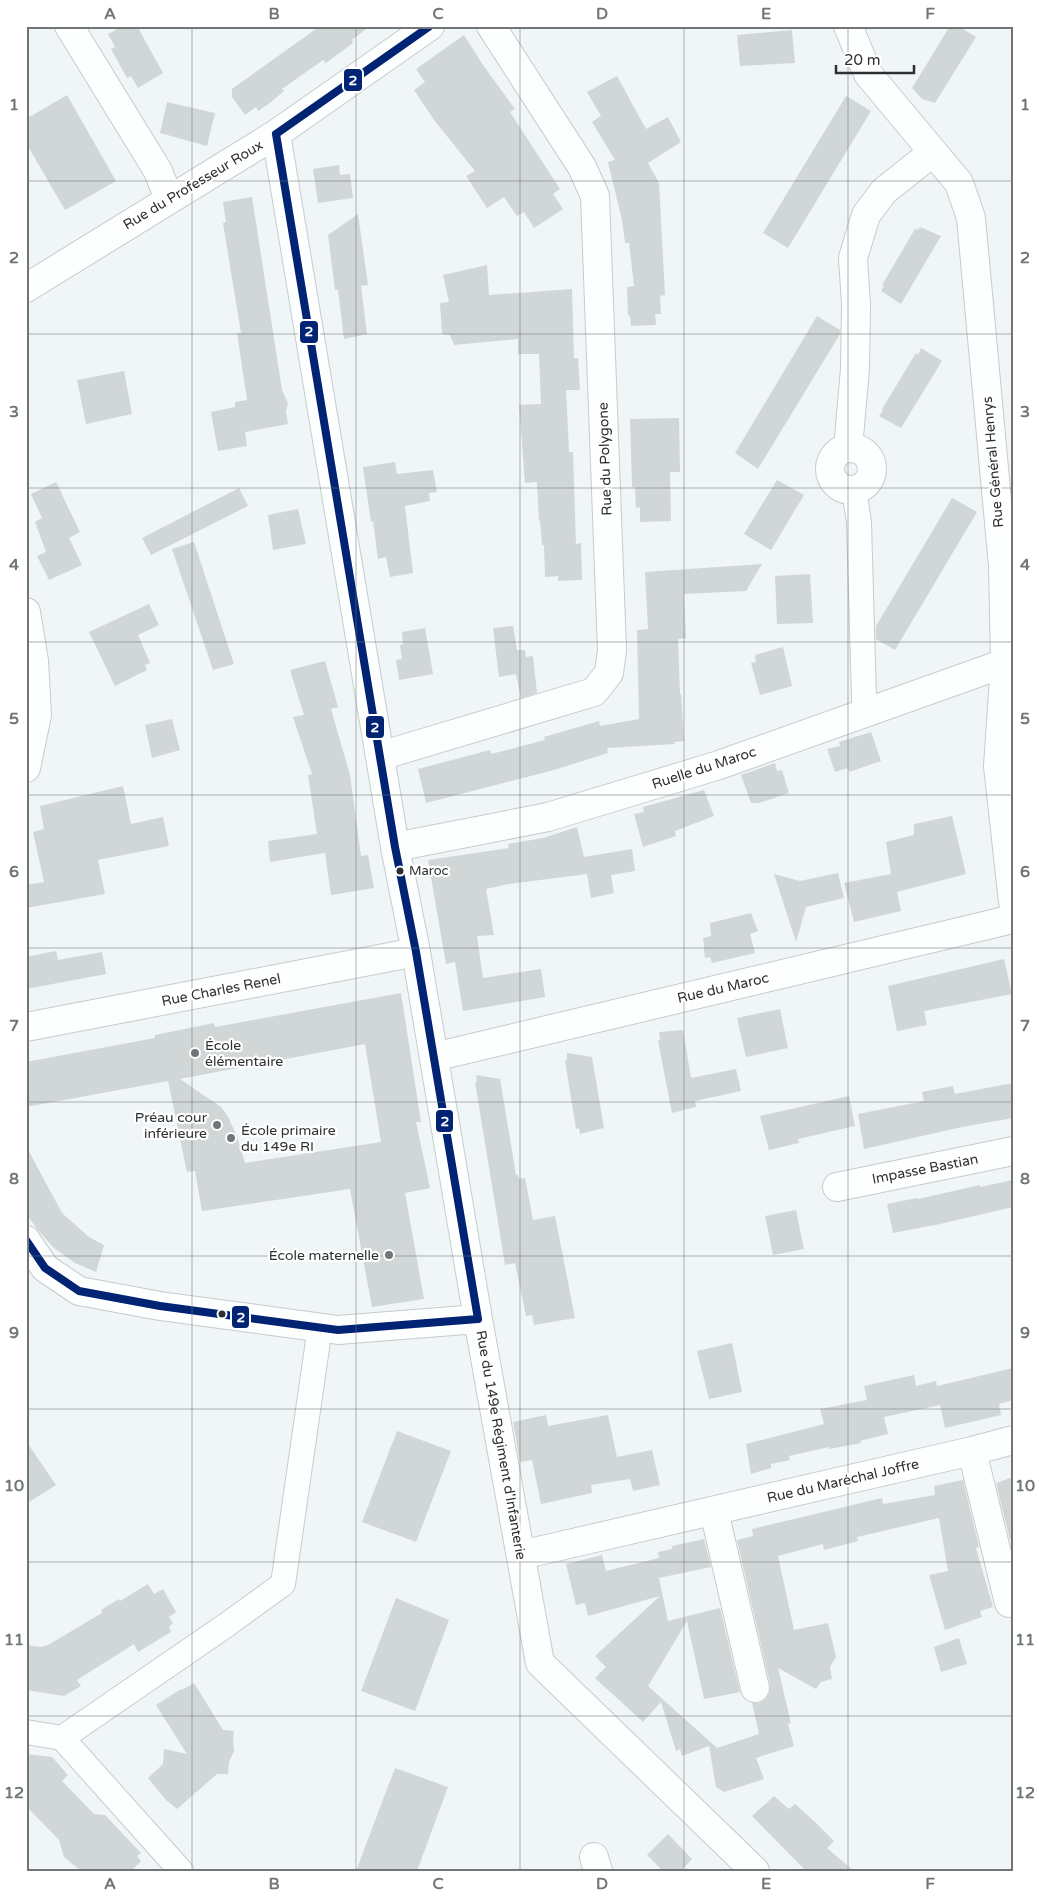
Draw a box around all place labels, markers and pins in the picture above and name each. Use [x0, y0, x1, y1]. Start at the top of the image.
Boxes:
place label: Maroc [409, 863, 449, 879]
marker: Maroc [395, 866, 405, 876]
place label: École élémentaire [205, 1037, 283, 1070]
marker: École élémentaire [189, 1047, 201, 1059]
place label: Préau cour inférieure [135, 1109, 208, 1142]
marker: Préau cour inférieure [211, 1119, 223, 1131]
place label: École primaire du 149e RI [241, 1122, 336, 1155]
marker: École primaire du 149e RI [225, 1132, 237, 1144]
place label: École maternelle [269, 1247, 379, 1264]
marker: École maternelle [383, 1249, 395, 1261]
unlabelled marker [217, 1309, 227, 1319]

